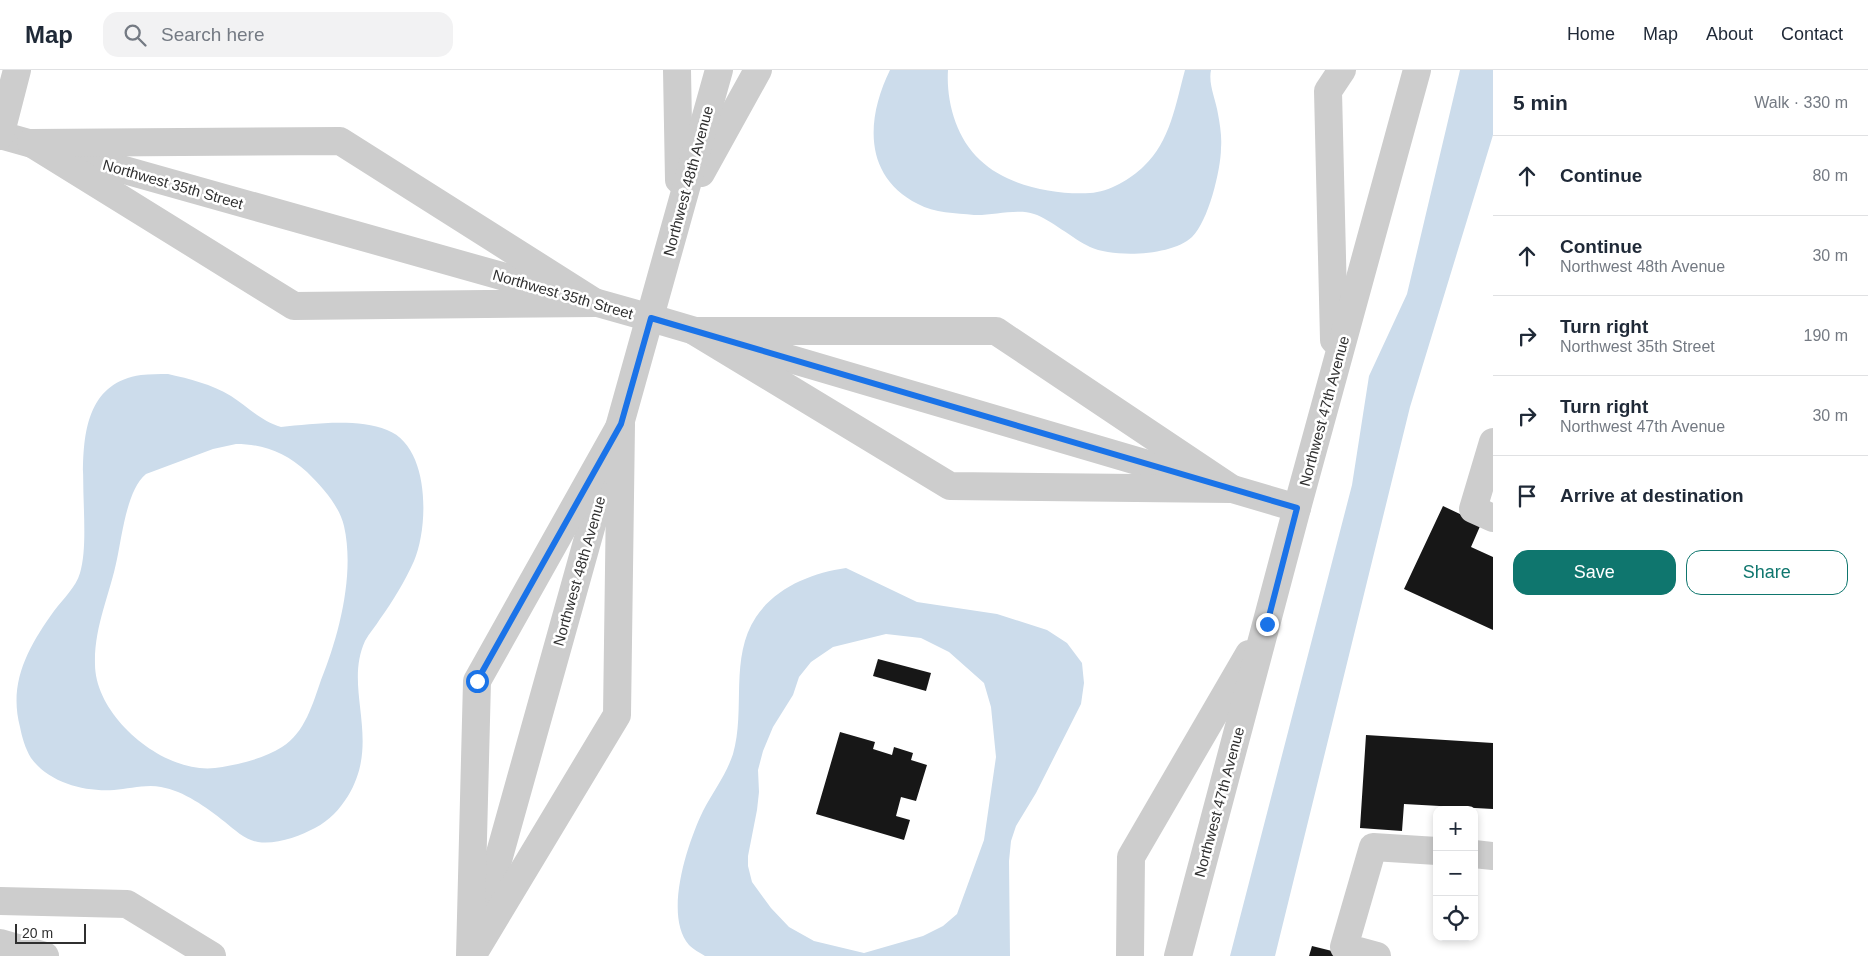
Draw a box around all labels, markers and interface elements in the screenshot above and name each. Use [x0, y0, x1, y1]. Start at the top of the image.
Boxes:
search box [103, 12, 453, 57]
text: Map [25, 21, 73, 48]
icon: search [121, 21, 149, 49]
text: Search here [161, 24, 265, 45]
text: Home [1567, 24, 1615, 44]
text: Map [1643, 24, 1678, 44]
text: About [1706, 24, 1753, 44]
text: Contact [1781, 24, 1843, 44]
text: 5 min [1513, 91, 1568, 114]
text: Walk · 330 m [1754, 94, 1848, 111]
street label: Northwest 48th Avenue [660, 104, 716, 258]
street label: Northwest 35th Street [101, 156, 246, 212]
icon: ahead [1513, 162, 1541, 190]
text: Continue [1560, 165, 1642, 186]
text: 80 m [1812, 167, 1848, 184]
text: Continue [1560, 236, 1642, 257]
icon: ahead [1513, 242, 1541, 270]
text: 30 m [1812, 247, 1848, 264]
text: Northwest 48th Avenue [1560, 258, 1725, 275]
street label: Northwest 35th Street [491, 266, 636, 322]
text: Turn right [1560, 316, 1648, 337]
icon: right [1513, 322, 1541, 350]
text: 190 m [1804, 327, 1848, 344]
street label: Northwest 47th Avenue [1296, 334, 1352, 488]
text: Northwest 35th Street [1560, 338, 1715, 355]
text: Turn right [1560, 396, 1648, 417]
icon: right [1513, 402, 1541, 430]
text: 30 m [1812, 407, 1848, 424]
text: Northwest 47th Avenue [1560, 418, 1725, 435]
icon: arrive [1513, 482, 1541, 510]
text: Arrive at destination [1560, 485, 1744, 506]
street label: Northwest 48th Avenue [549, 494, 609, 648]
button: Save [1513, 550, 1676, 595]
button: Share [1686, 550, 1848, 595]
route end [1256, 613, 1279, 636]
route start [466, 670, 489, 693]
street label: Northwest 47th Avenue [1191, 725, 1247, 879]
map controls [1433, 806, 1478, 941]
button: + [1433, 806, 1478, 851]
button: − [1433, 851, 1478, 896]
button: locate [1433, 896, 1478, 941]
scale bar [15, 921, 86, 944]
text: 20 m [22, 925, 53, 941]

